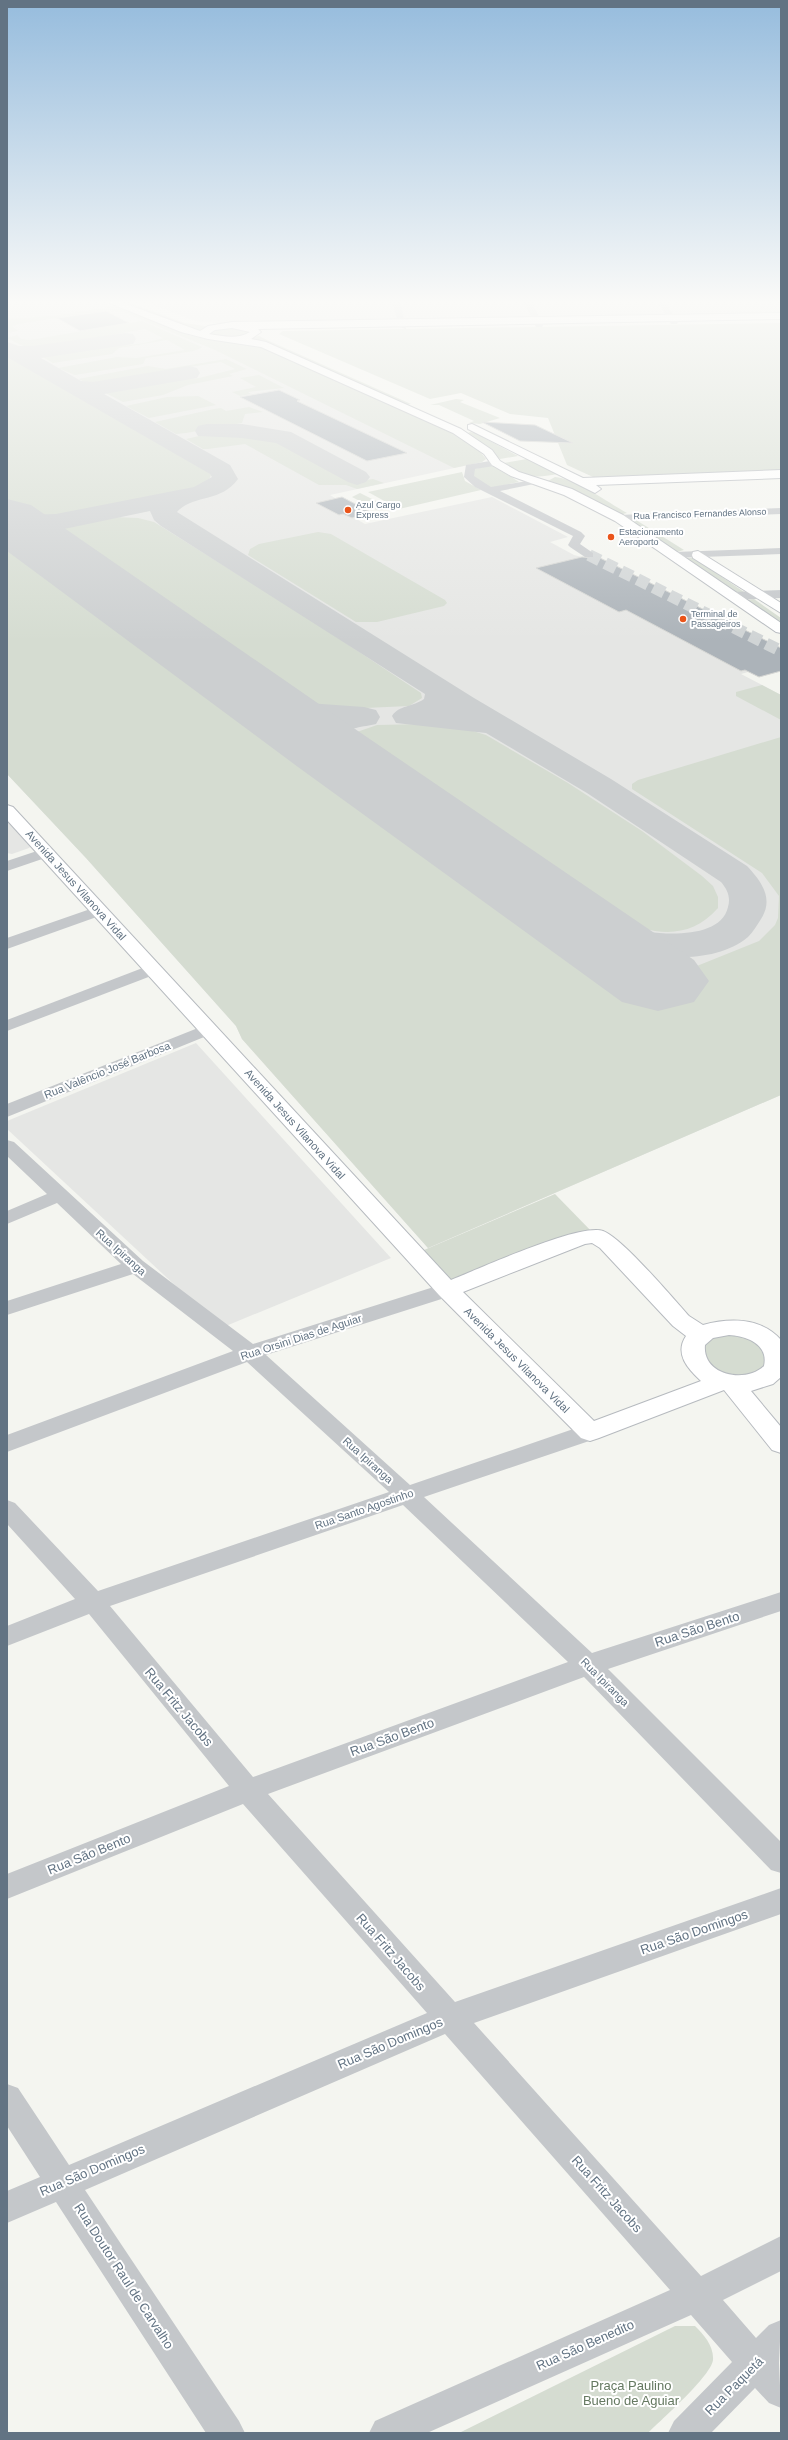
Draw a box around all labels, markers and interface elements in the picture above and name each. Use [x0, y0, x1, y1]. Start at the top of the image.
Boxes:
place label: Azul Cargo Express [356, 500, 401, 520]
marker: Azul Cargo Express [343, 505, 353, 515]
street label: Rua Francisco Fernandes Alonso [633, 507, 767, 521]
place label: Estacionamento Aeroporto [619, 527, 684, 547]
marker: Estacionamento Aeroporto [606, 532, 616, 542]
place label: Terminal de Passageiros [691, 609, 741, 629]
marker: Terminal de Passageiros [678, 614, 688, 624]
street label: Avenida Jesus Vilanova Vidal [23, 828, 129, 942]
street label: Rua Valêncio José Barbosa [42, 1039, 173, 1101]
street label: Avenida Jesus Vilanova Vidal [242, 1067, 348, 1181]
street label: Rua Ipiranga [94, 1226, 149, 1278]
street label: Avenida Jesus Vilanova Vidal [462, 1305, 572, 1415]
street label: Rua Orsini Dias de Aguiar [239, 1312, 363, 1362]
street label: Rua Ipiranga [341, 1434, 396, 1486]
street label: Rua Santo Agostinho [313, 1487, 415, 1531]
street label: Rua São Bento [653, 1608, 741, 1650]
street label: Rua Ipiranga [578, 1655, 632, 1709]
street label: Rua Fritz Jacobs [142, 1665, 216, 1750]
street label: Rua São Bento [348, 1715, 436, 1759]
street label: Rua São Bento [45, 1831, 133, 1877]
street label: Rua São Domingos [638, 1906, 750, 1957]
street label: Rua Fritz Jacobs [353, 1910, 429, 1994]
street label: Rua São Domingos [335, 2014, 445, 2072]
street label: Rua São Domingos [37, 2141, 147, 2199]
street label: Rua Fritz Jacobs [569, 2153, 646, 2236]
street label: Rua Doutor Raul de Carvalho [71, 2200, 177, 2352]
street label: Rua São Benedito [534, 2317, 636, 2373]
street label: Rua Paquetá [702, 2353, 767, 2418]
park label: Praça Paulino Bueno de Aguiar [583, 2378, 680, 2408]

